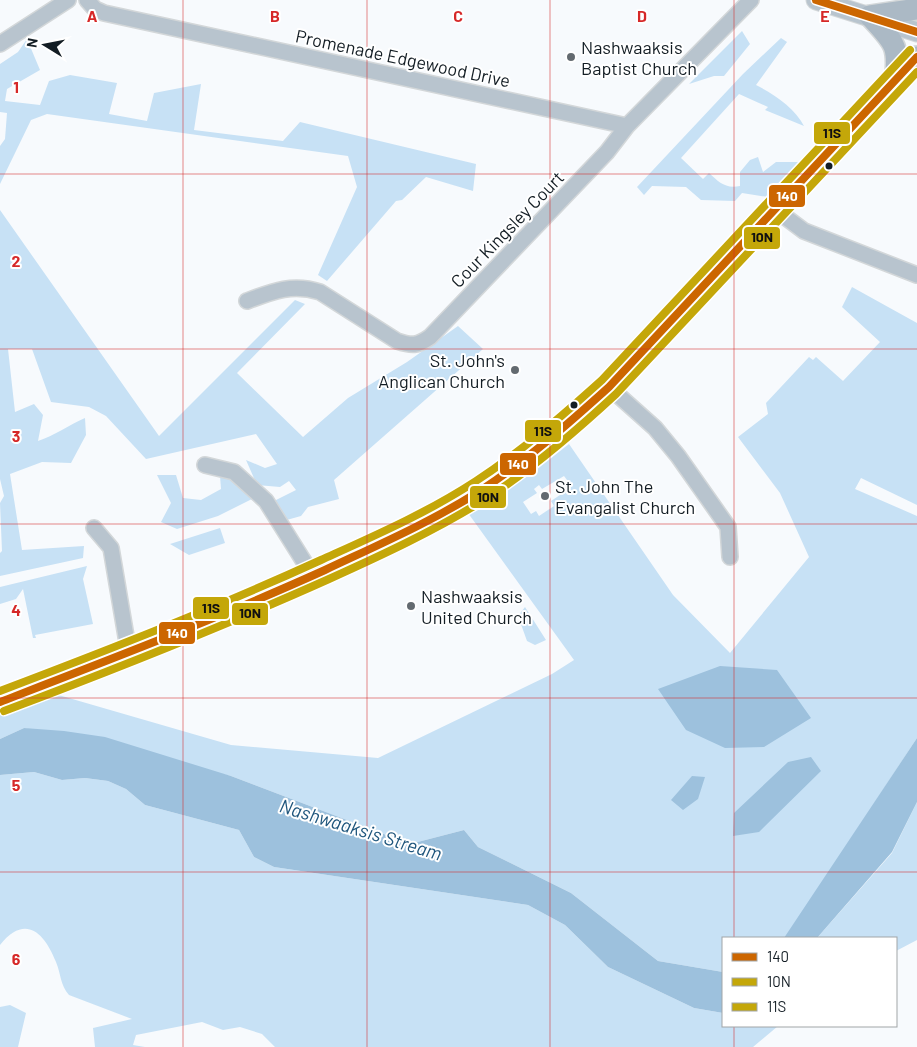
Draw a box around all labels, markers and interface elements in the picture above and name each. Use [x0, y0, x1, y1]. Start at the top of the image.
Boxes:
text: A [87, 6, 98, 25]
text: B [270, 6, 280, 25]
text: C [453, 6, 463, 25]
text: D [637, 6, 647, 25]
text: E [820, 6, 830, 25]
north arrow [20, 20, 70, 70]
street label: Promenade Edgewood Drive [294, 25, 512, 91]
place label: Nashwaaksis Baptist Church [581, 36, 697, 79]
text: N [23, 37, 41, 49]
marker: Nashwaaksis Baptist Church [565, 51, 577, 63]
text: 1 [13, 77, 19, 96]
line badge: 11S [813, 121, 851, 145]
text: 11S [823, 124, 841, 141]
unlabelled marker [824, 161, 834, 171]
street label: Cour Kingsley Court [446, 166, 568, 292]
line badge: 140 [768, 184, 806, 208]
text: 140 [776, 187, 798, 204]
line badge: 10N [743, 226, 781, 250]
text: 10N [751, 228, 773, 245]
text: 2 [12, 251, 21, 270]
place label: St. John's Anglican Church [378, 349, 505, 392]
marker: St. John's Anglican Church [509, 364, 521, 376]
unlabelled marker [569, 400, 579, 410]
line badge: 11S [524, 419, 562, 443]
text: 11S [534, 422, 552, 439]
text: 3 [12, 426, 20, 445]
line badge: 140 [499, 452, 537, 476]
text: 140 [507, 455, 529, 472]
place label: St. John The Evangalist Church [555, 475, 695, 518]
line badge: 10N [469, 485, 507, 509]
text: 10N [477, 488, 499, 505]
marker: St. John The Evangalist Church [539, 490, 551, 502]
place label: Nashwaaksis United Church [421, 585, 532, 628]
line badge: 11S [192, 596, 230, 620]
text: 11S [202, 599, 220, 616]
text: 4 [11, 600, 21, 619]
marker: Nashwaaksis United Church [405, 600, 417, 612]
line badge: 10N [231, 602, 269, 626]
text: 10N [239, 604, 261, 621]
line badge: 140 [158, 621, 196, 645]
text: 140 [166, 624, 188, 641]
text: 5 [12, 775, 21, 794]
water label: Nashwaaksis Stream [277, 793, 445, 865]
legend [722, 937, 897, 1027]
text: 140 [767, 947, 789, 965]
text: 6 [12, 949, 21, 968]
text: 10N [767, 972, 791, 990]
text: 11S [767, 997, 786, 1015]

